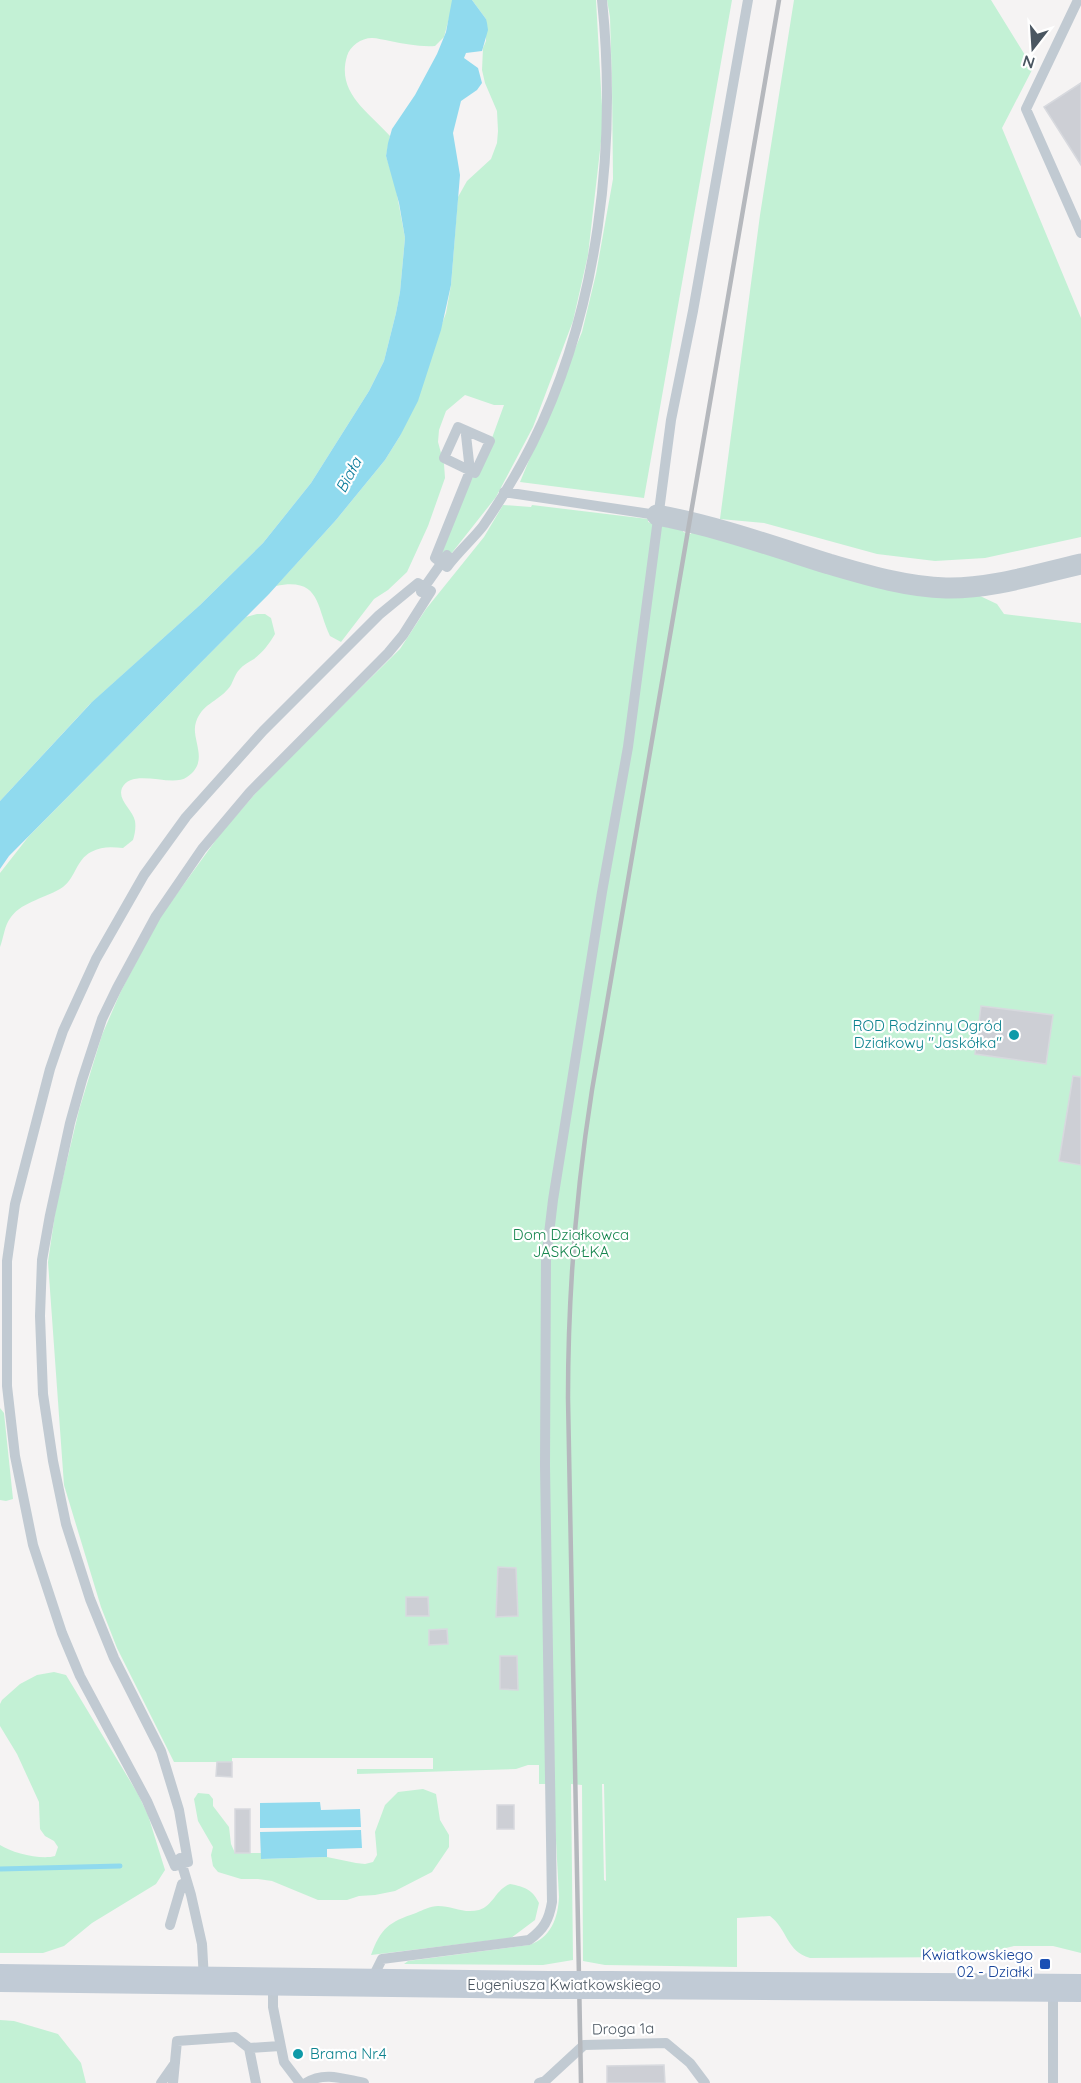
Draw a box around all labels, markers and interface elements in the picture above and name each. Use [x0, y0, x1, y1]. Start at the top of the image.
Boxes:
north arrow [1003, 18, 1063, 78]
text: N [1020, 51, 1037, 74]
water label: Biała [330, 453, 366, 496]
place label: ROD Rodzinny Ogród Działkowy "Jaskółka" [853, 1016, 1002, 1052]
marker: ROD Rodzinny Ogród Działkowy "Jaskółka" [1007, 1028, 1021, 1042]
park label: Dom Działkowca JASKÓŁKA [513, 1225, 629, 1261]
place label: Kwiatkowskiego 02 - Działki [922, 1945, 1033, 1981]
marker: Kwiatkowskiego 02 - Działki [1038, 1957, 1052, 1971]
street label: Eugeniusza Kwiatkowskiego [467, 1975, 661, 1994]
street label: Droga 1a [592, 2018, 654, 2039]
place label: Brama Nr.4 [310, 2044, 387, 2063]
marker: Brama Nr.4 [291, 2047, 305, 2061]

